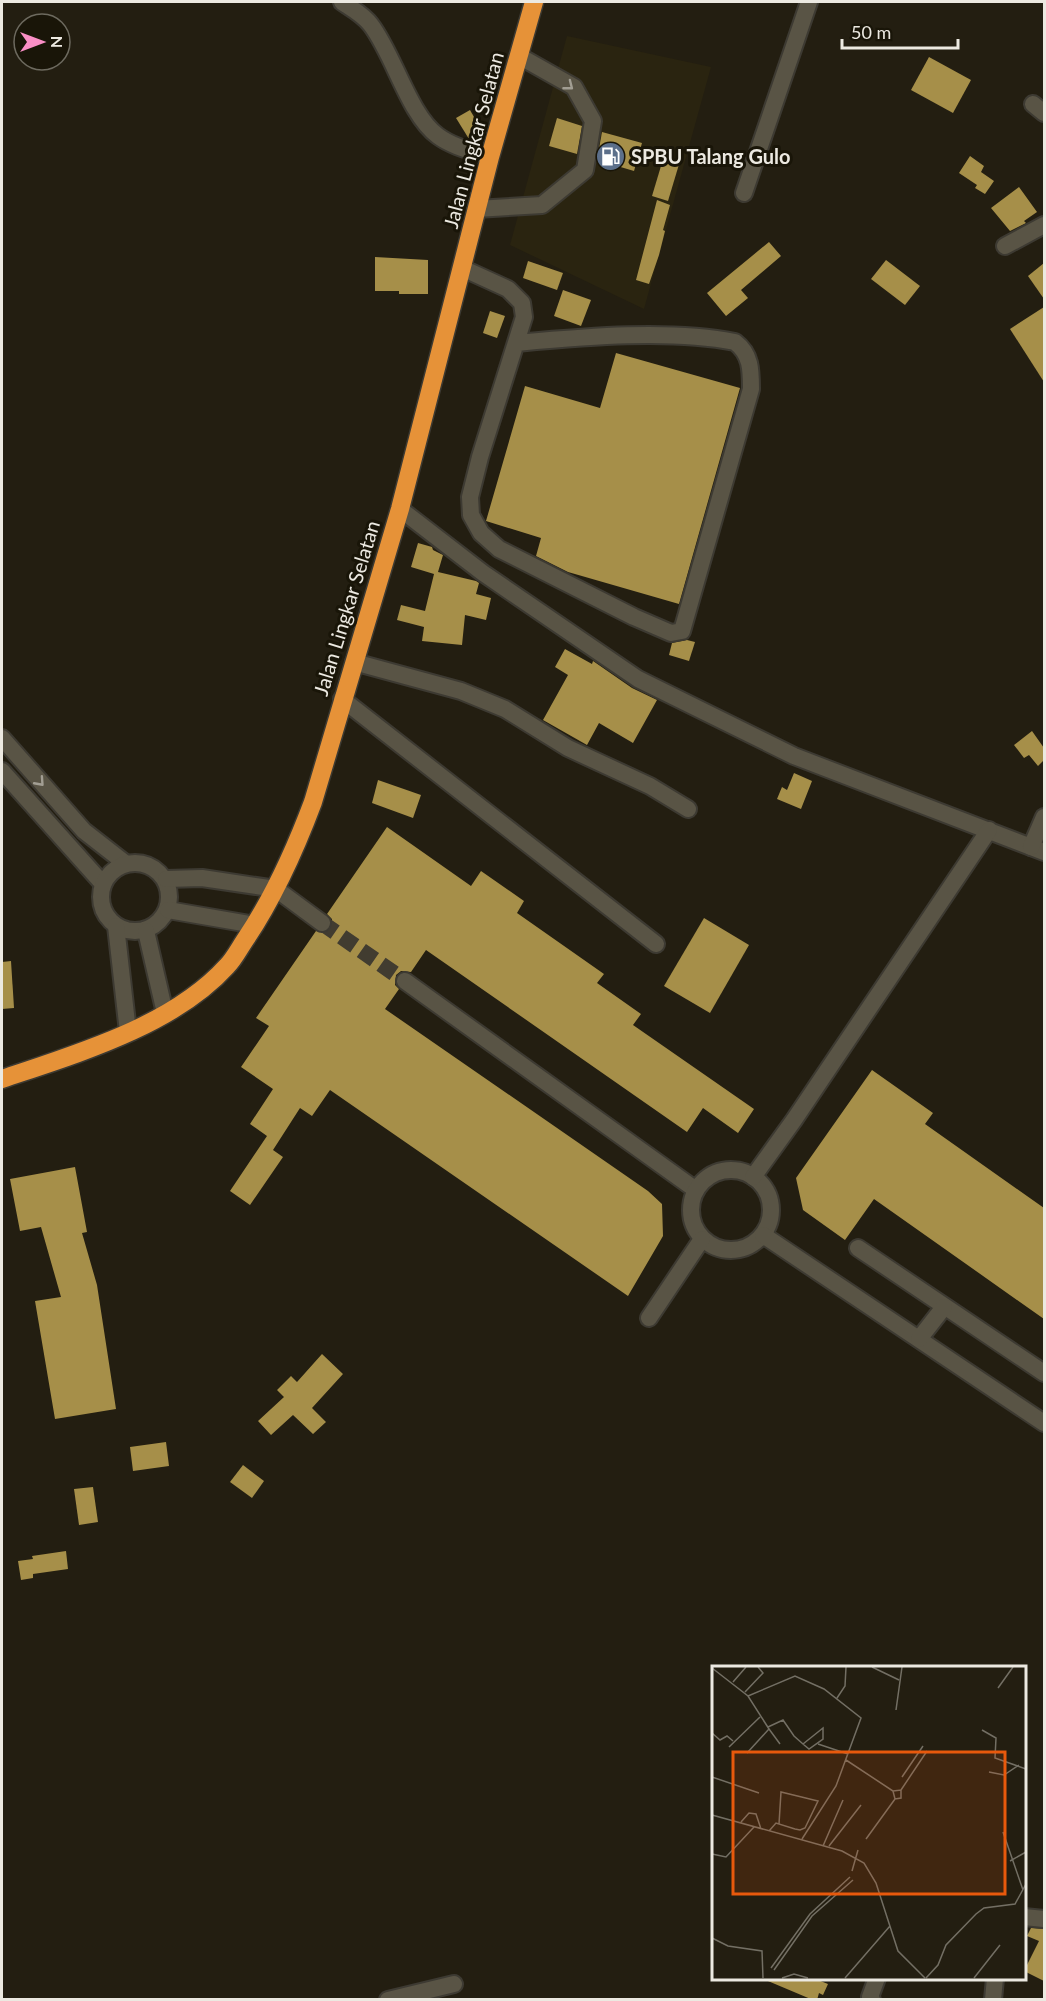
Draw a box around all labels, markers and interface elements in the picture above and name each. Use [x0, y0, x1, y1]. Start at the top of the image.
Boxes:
north arrow [12, 12, 72, 72]
scale bar [842, 12, 958, 50]
text: 50 m [851, 21, 891, 43]
text: N [48, 36, 67, 48]
street label: Jalan Lingkar Selatan [438, 49, 508, 231]
one-way arrow [562, 79, 573, 90]
fuel station icon: SPBU Talang Gulo [594, 140, 626, 172]
place label: SPBU Talang Gulo [631, 144, 790, 168]
street label: Jalan Lingkar Selatan [308, 518, 384, 698]
one-way arrow [33, 775, 44, 786]
inset map [712, 1666, 1025, 1980]

